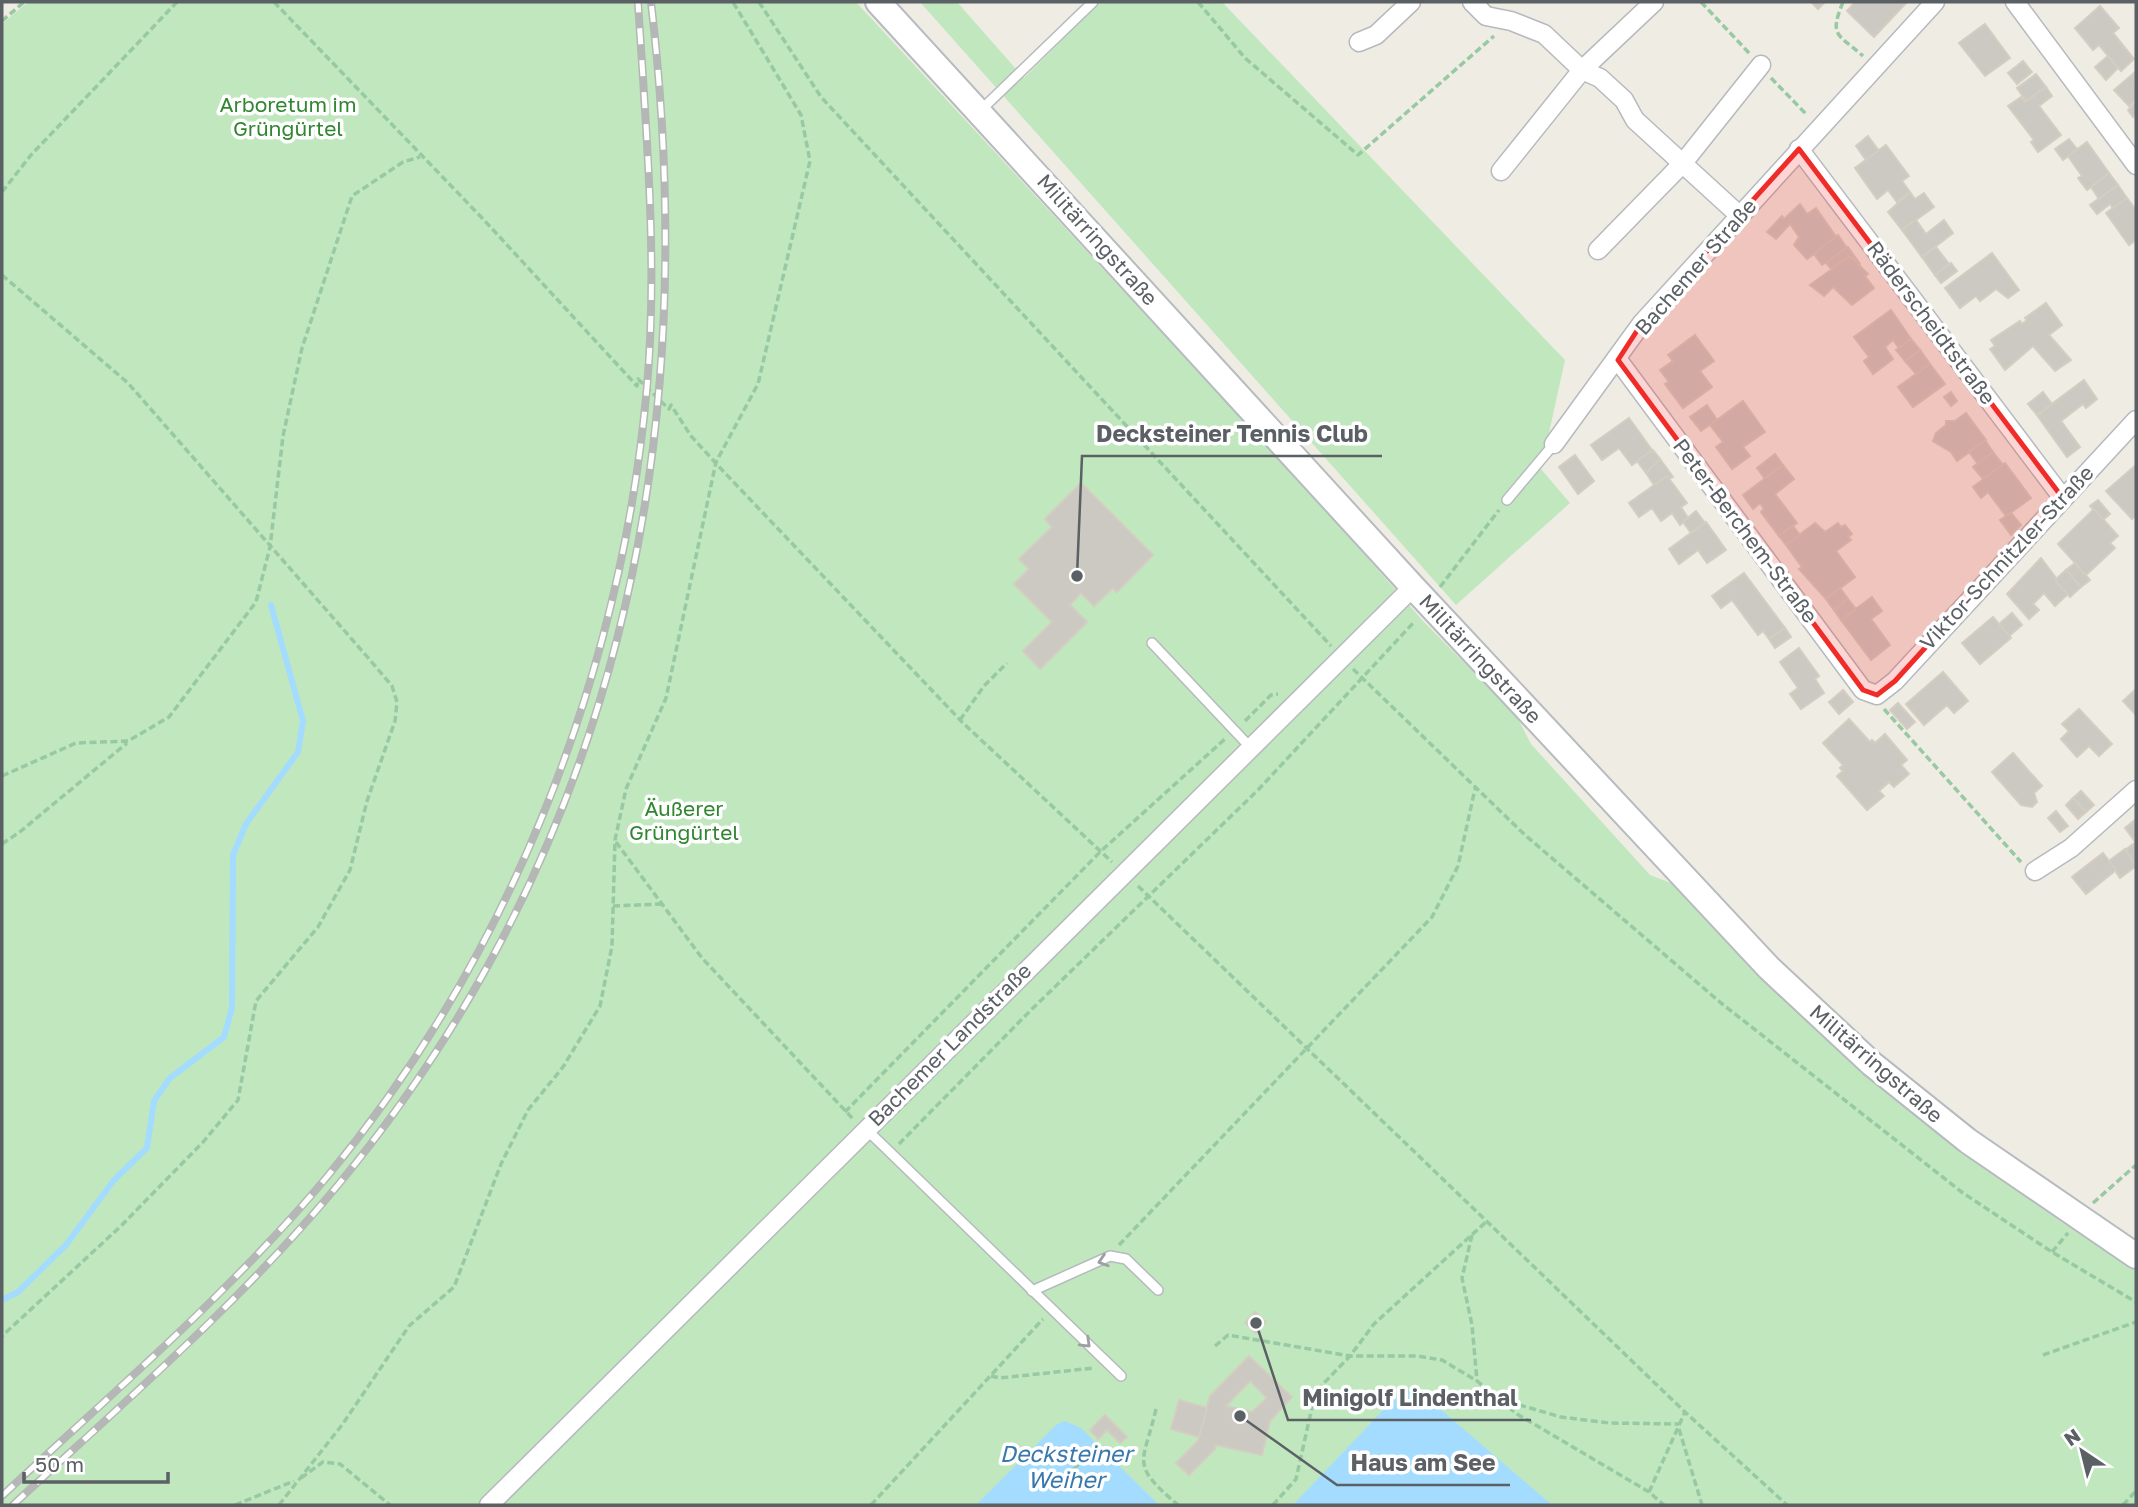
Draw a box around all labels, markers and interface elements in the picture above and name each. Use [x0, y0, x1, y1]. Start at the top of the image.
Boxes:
park label: Arboretum im Grüngürtel [219, 91, 357, 141]
street label: Militärringstraße [1032, 168, 1164, 310]
street label: Bachemer Straße [1629, 193, 1762, 340]
street label: Räderscheidtstraße [1862, 236, 2002, 409]
callout: Decksteiner Tennis Club [1082, 412, 1382, 456]
text: Decksteiner Tennis Club [1096, 419, 1368, 447]
street label: Peter-Berchem-Straße [1668, 433, 1824, 628]
street label: Viktor-Schnitzler-Straße [1914, 460, 2099, 655]
street label: Militärringstraße [1414, 588, 1547, 729]
park label: Äußerer Grüngürtel [629, 795, 739, 845]
street label: Bachemer Landstraße [862, 957, 1036, 1131]
street label: Militärringstraße [1805, 998, 1949, 1128]
one-way arrow [1097, 1252, 1110, 1267]
one-way arrow [1078, 1335, 1091, 1348]
callout: Minigolf Lindenthal [1288, 1376, 1531, 1420]
text: Minigolf Lindenthal [1302, 1383, 1518, 1411]
north arrow [2047, 1416, 2117, 1486]
text: N [2059, 1423, 2084, 1450]
water label: Decksteiner Weiher [1000, 1439, 1135, 1493]
scale bar [24, 1440, 168, 1484]
callout: Haus am See [1337, 1441, 1510, 1485]
text: Haus am See [1351, 1448, 1495, 1476]
text: 50 m [35, 1451, 84, 1477]

